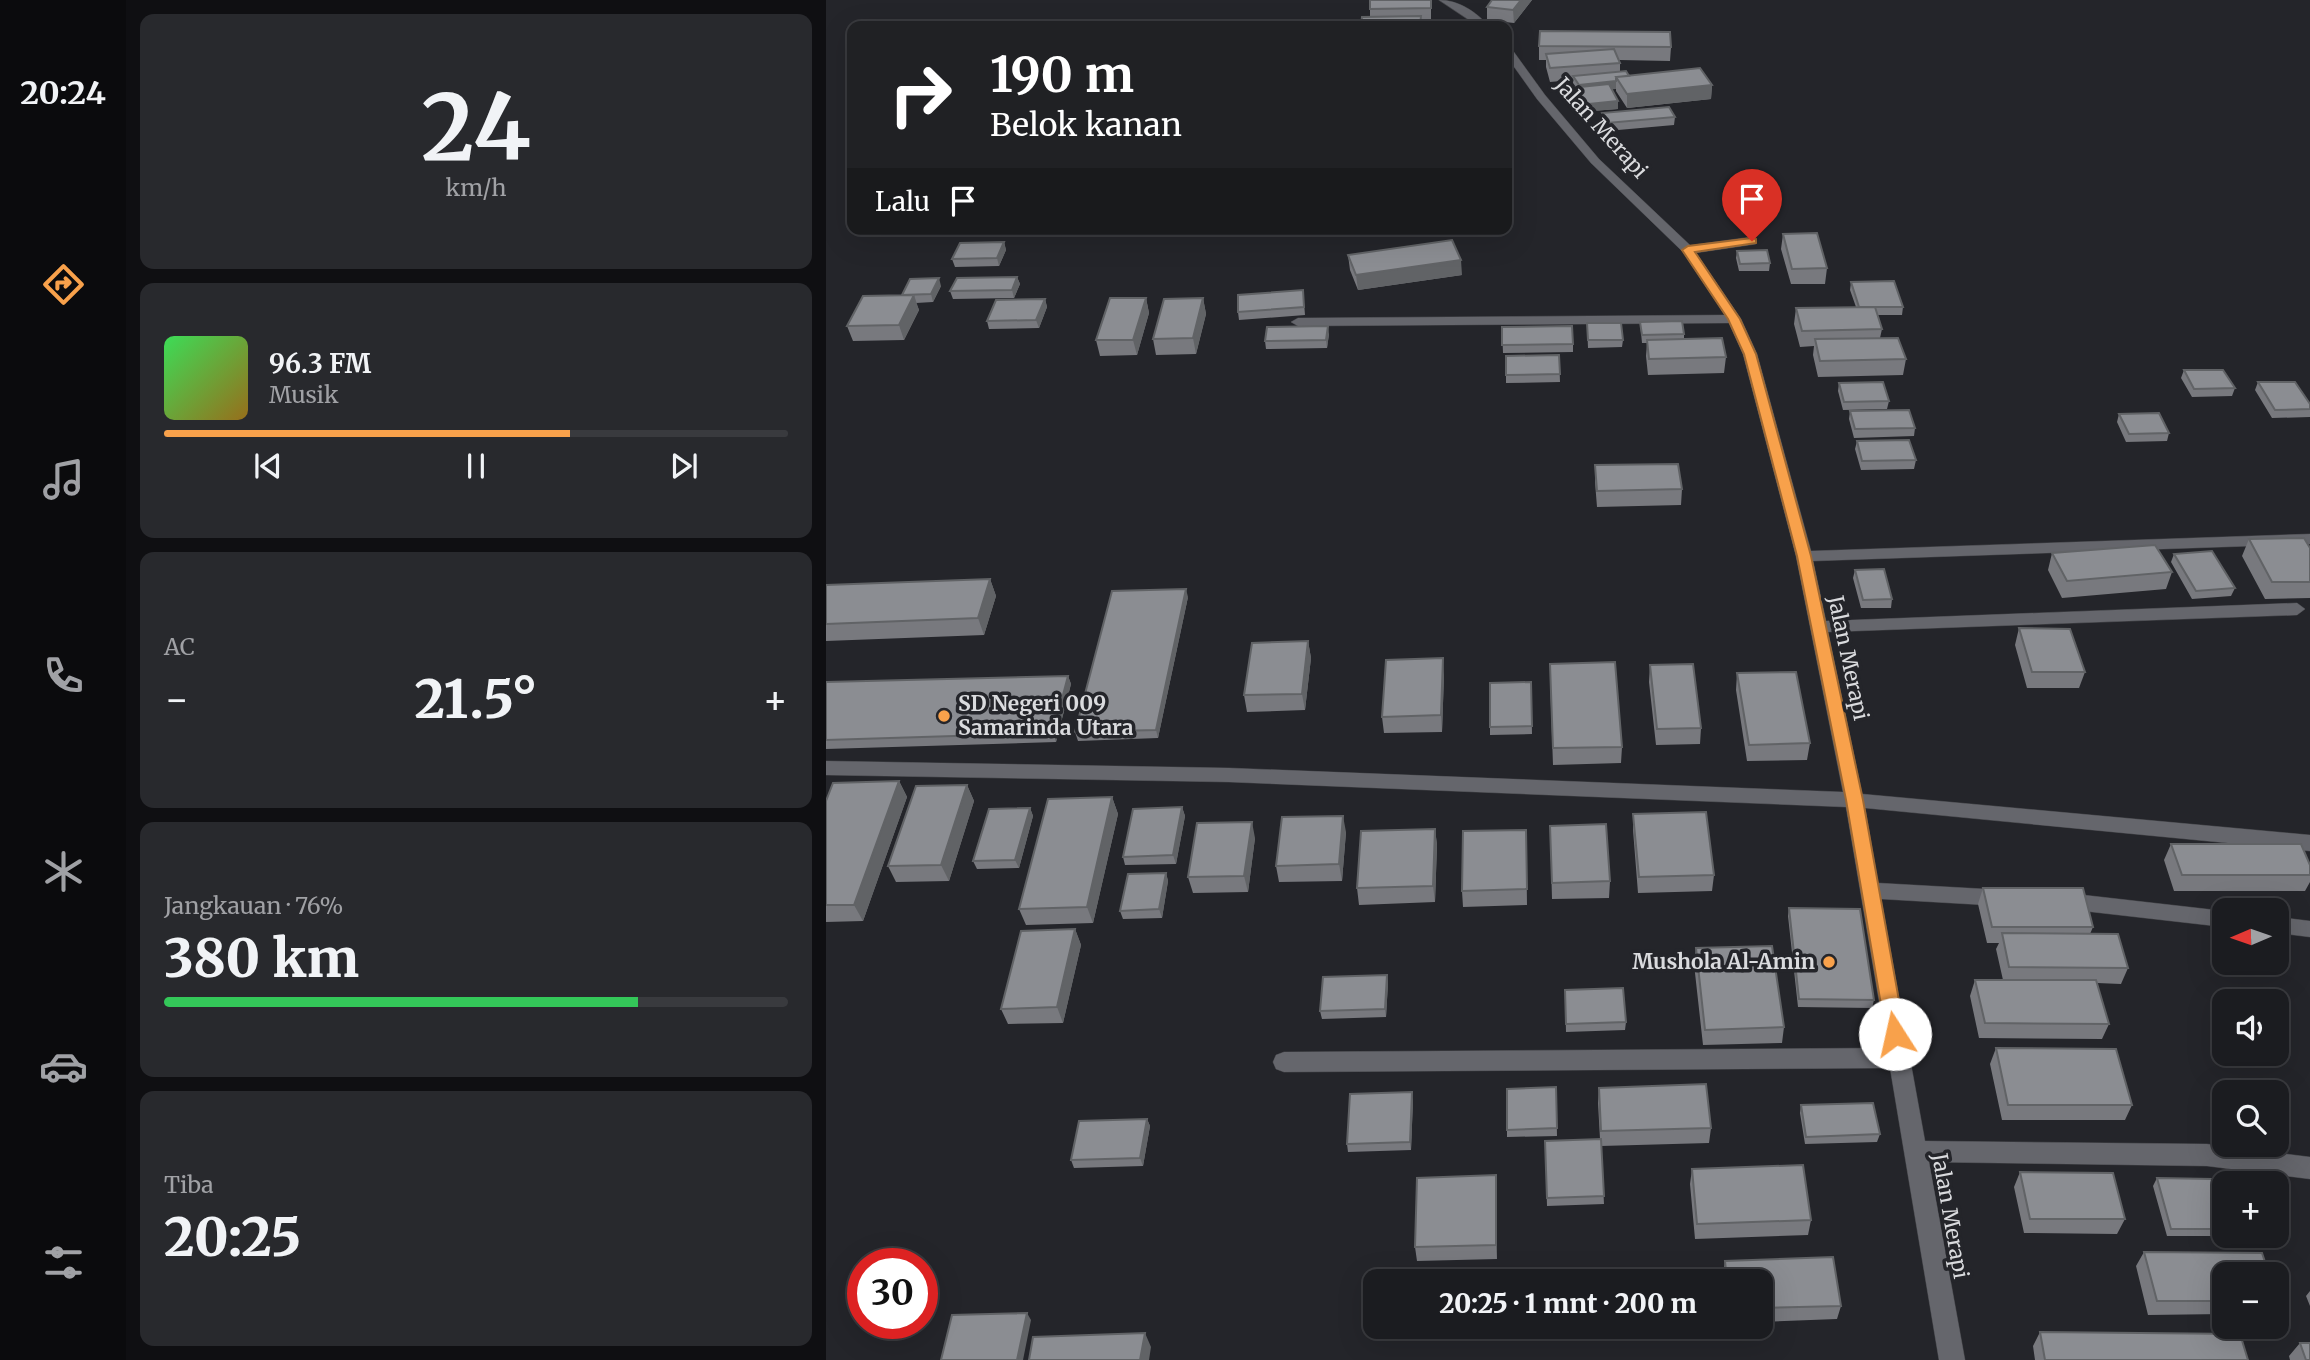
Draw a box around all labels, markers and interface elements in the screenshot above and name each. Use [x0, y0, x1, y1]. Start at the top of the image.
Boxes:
text: 190 m [990, 44, 1134, 105]
icon: right [875, 49, 966, 140]
text: 24 [421, 70, 531, 185]
street label: Jalan Merapi [1548, 71, 1654, 184]
text: 20:24 [20, 73, 106, 113]
text: Belok kanan [990, 105, 1182, 145]
pin [1722, 169, 1782, 241]
text: km/h [446, 173, 506, 202]
icon: arrive [1733, 180, 1771, 218]
icon: arrive [944, 182, 982, 220]
text: Lalu [875, 185, 930, 218]
icon: directions [39, 260, 88, 309]
text: 96.3 FM [269, 347, 371, 380]
text: Musik [269, 380, 339, 409]
icon: previous [249, 447, 287, 485]
icon: pause [457, 447, 495, 485]
icon: next [665, 447, 703, 485]
icon: music [39, 455, 88, 504]
street label: Jalan Merapi [1822, 592, 1875, 723]
text: AC [164, 632, 195, 661]
icon: phone [39, 651, 88, 700]
text: 21.5° [415, 667, 537, 732]
text: − [164, 676, 189, 723]
text: + [763, 676, 788, 723]
place label: SD Negeri 009 Samarinda Utara [958, 690, 1134, 741]
marker: SD Negeri 009 Samarinda Utara [936, 708, 952, 724]
icon: climate [39, 847, 88, 896]
text: Jangkauan · 76% [164, 891, 343, 920]
north arrow [2212, 898, 2289, 975]
map controls [2212, 898, 2289, 1339]
text: 380 km [164, 926, 359, 991]
place label: Mushola Al-Amin [1632, 948, 1815, 975]
marker: Mushola Al-Amin [1821, 954, 1837, 970]
button: sound [2212, 989, 2289, 1066]
position arrow [1858, 997, 1932, 1071]
icon: car [39, 1042, 88, 1091]
button: search [2212, 1080, 2289, 1157]
street label: Jalan Merapi [1926, 1150, 1975, 1281]
text: Tiba [164, 1170, 214, 1199]
button: + [2212, 1171, 2289, 1248]
text: 20:25 [164, 1205, 301, 1270]
icon: filters [39, 1238, 88, 1287]
speed limit sign: 30 [847, 1248, 938, 1339]
button: − [2212, 1262, 2289, 1339]
text: 20:25 · 1 mnt · 200 m [1439, 1287, 1697, 1320]

